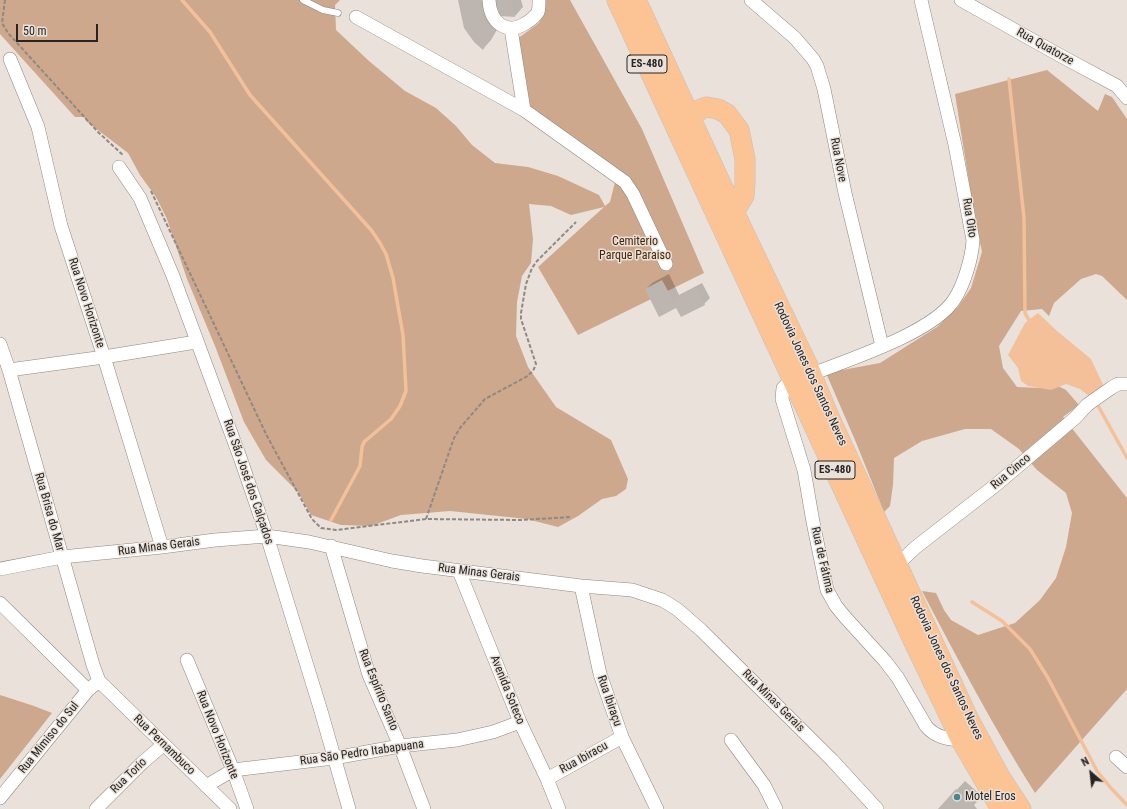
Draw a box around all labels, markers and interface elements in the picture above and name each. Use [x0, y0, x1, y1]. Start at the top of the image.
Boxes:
scale bar [18, 16, 100, 42]
text: 50 m [23, 24, 47, 38]
street label: Rua Quatorze [1014, 25, 1076, 69]
road number: ES-480 [627, 55, 667, 73]
street label: Rua Nove [827, 137, 849, 183]
street label: Rua Oito [959, 197, 979, 239]
park label: Cemiterio Parque Paraiso [599, 235, 671, 263]
street label: Rua Novo Horizonte [65, 256, 107, 350]
street label: Rodovia Jones dos Santos Neves [770, 300, 850, 448]
street label: Rua São José dos Calçados [220, 418, 276, 546]
street label: Rua Cinco [988, 451, 1034, 493]
road number: ES-480 [815, 461, 855, 479]
street label: Rua Brisa do Mar [31, 471, 67, 553]
street label: Rua de Fátima [807, 526, 837, 594]
street label: Rua Minas Gerais [117, 535, 201, 559]
street label: Rua Minas Gerais [437, 561, 521, 585]
street label: Rodovia Jones dos Santos Neves [906, 594, 986, 742]
street label: Rua Espírito Santo [355, 647, 401, 733]
street label: Avenida Soteco [487, 653, 527, 727]
street label: Rua Minas Gerais [739, 667, 807, 735]
street label: Rua Ibiraçu [594, 674, 624, 728]
street label: Rua Novo Horizonte [193, 689, 241, 781]
street label: Rua Mimiso do Sul [16, 699, 82, 777]
street label: Rua Pernambuco [130, 712, 198, 778]
street label: Rua São Pedro Itabapuana [299, 737, 425, 769]
street label: Rua Ibiracu [557, 739, 611, 777]
north arrow [1071, 753, 1111, 793]
street label: Rua Torio [108, 755, 150, 797]
text: N [1079, 755, 1091, 769]
place label: Motel Eros [965, 790, 1016, 804]
marker: Motel Eros [952, 792, 962, 802]

